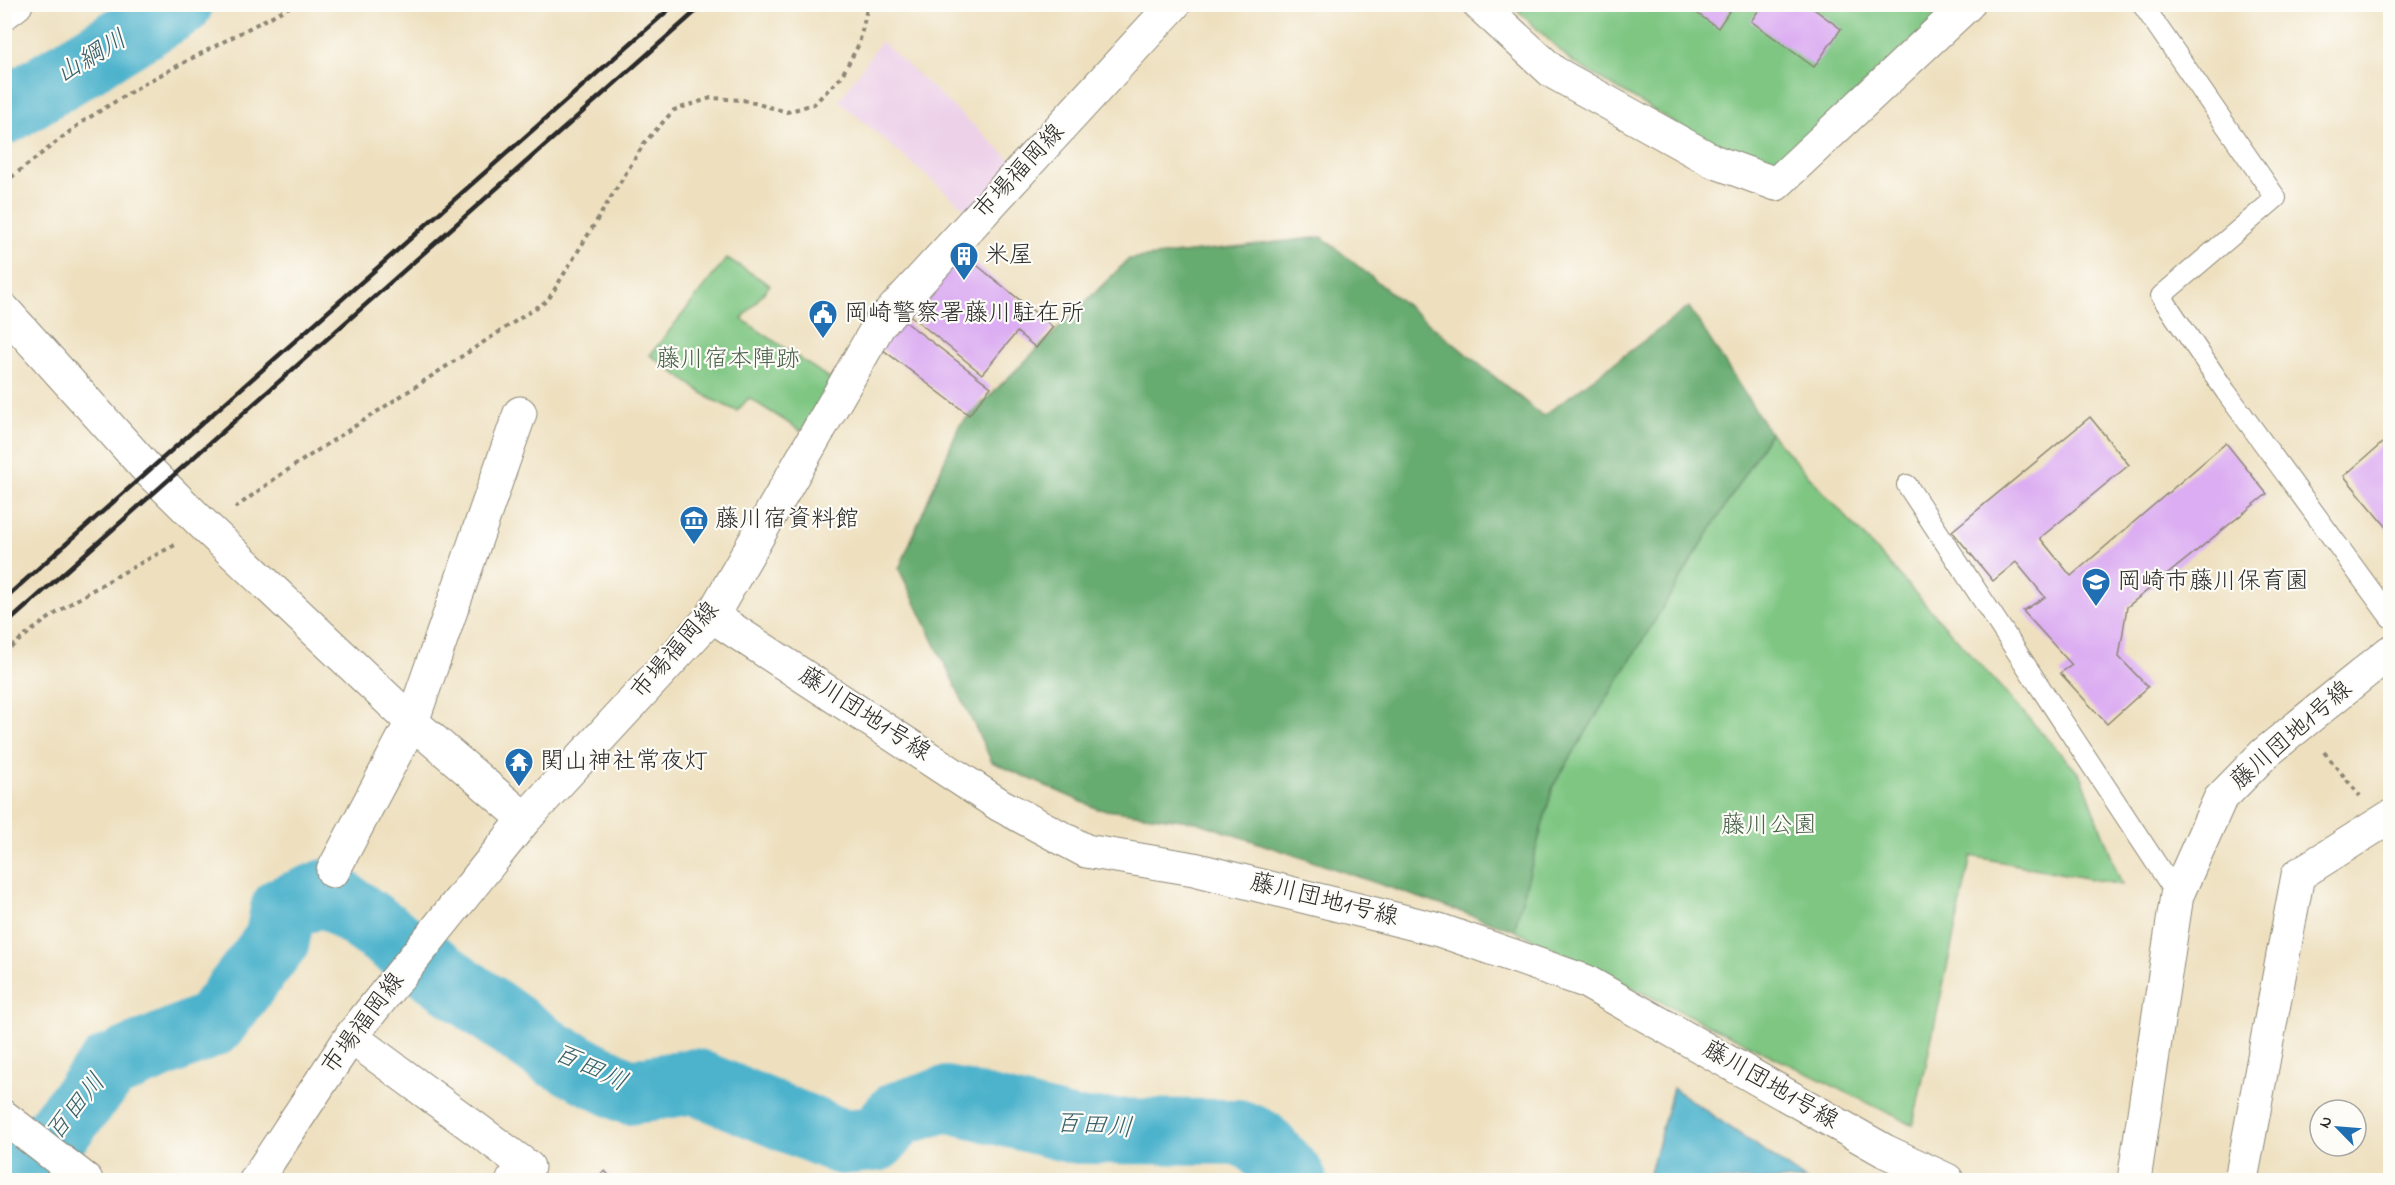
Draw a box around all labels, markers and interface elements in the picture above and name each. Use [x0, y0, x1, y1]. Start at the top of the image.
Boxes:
water label: 山綱川 [49, 22, 135, 94]
street label: 市場福岡線 [966, 116, 1074, 228]
place label: 米屋 [985, 239, 1033, 274]
building icon: 米屋 [948, 240, 980, 282]
place label: 岡崎警察署藤川駐在所 [844, 297, 1084, 332]
public building icon: 岡崎警察署藤川駐在所 [807, 298, 839, 340]
park label: 藤川宿本陣跡 [656, 343, 800, 378]
place label: 藤川宿資料館 [715, 503, 859, 538]
museum icon: 藤川宿資料館 [678, 504, 710, 546]
place label: 岡崎市藤川保育園 [2117, 565, 2309, 600]
school or university icon: 岡崎市藤川保育園 [2080, 566, 2112, 608]
street label: 市場福岡線 [623, 594, 729, 708]
street label: 藤川団地1号線 [791, 659, 937, 771]
street label: 藤川団地1号線 [2223, 673, 2361, 799]
place label: 関山神社常夜灯 [540, 745, 708, 780]
temple icon: 関山神社常夜灯 [503, 746, 535, 788]
park label: 藤川公園 [1721, 809, 1817, 844]
street label: 藤川団地1号線 [1246, 866, 1402, 936]
street label: 市場福岡線 [314, 966, 414, 1082]
street label: 藤川団地1号線 [1696, 1033, 1844, 1139]
water label: 百田川 [547, 1035, 633, 1103]
water label: 百田川 [38, 1066, 116, 1150]
north arrow [2308, 1098, 2368, 1158]
water label: 百田川 [1054, 1105, 1134, 1149]
text: N [2313, 1112, 2339, 1132]

